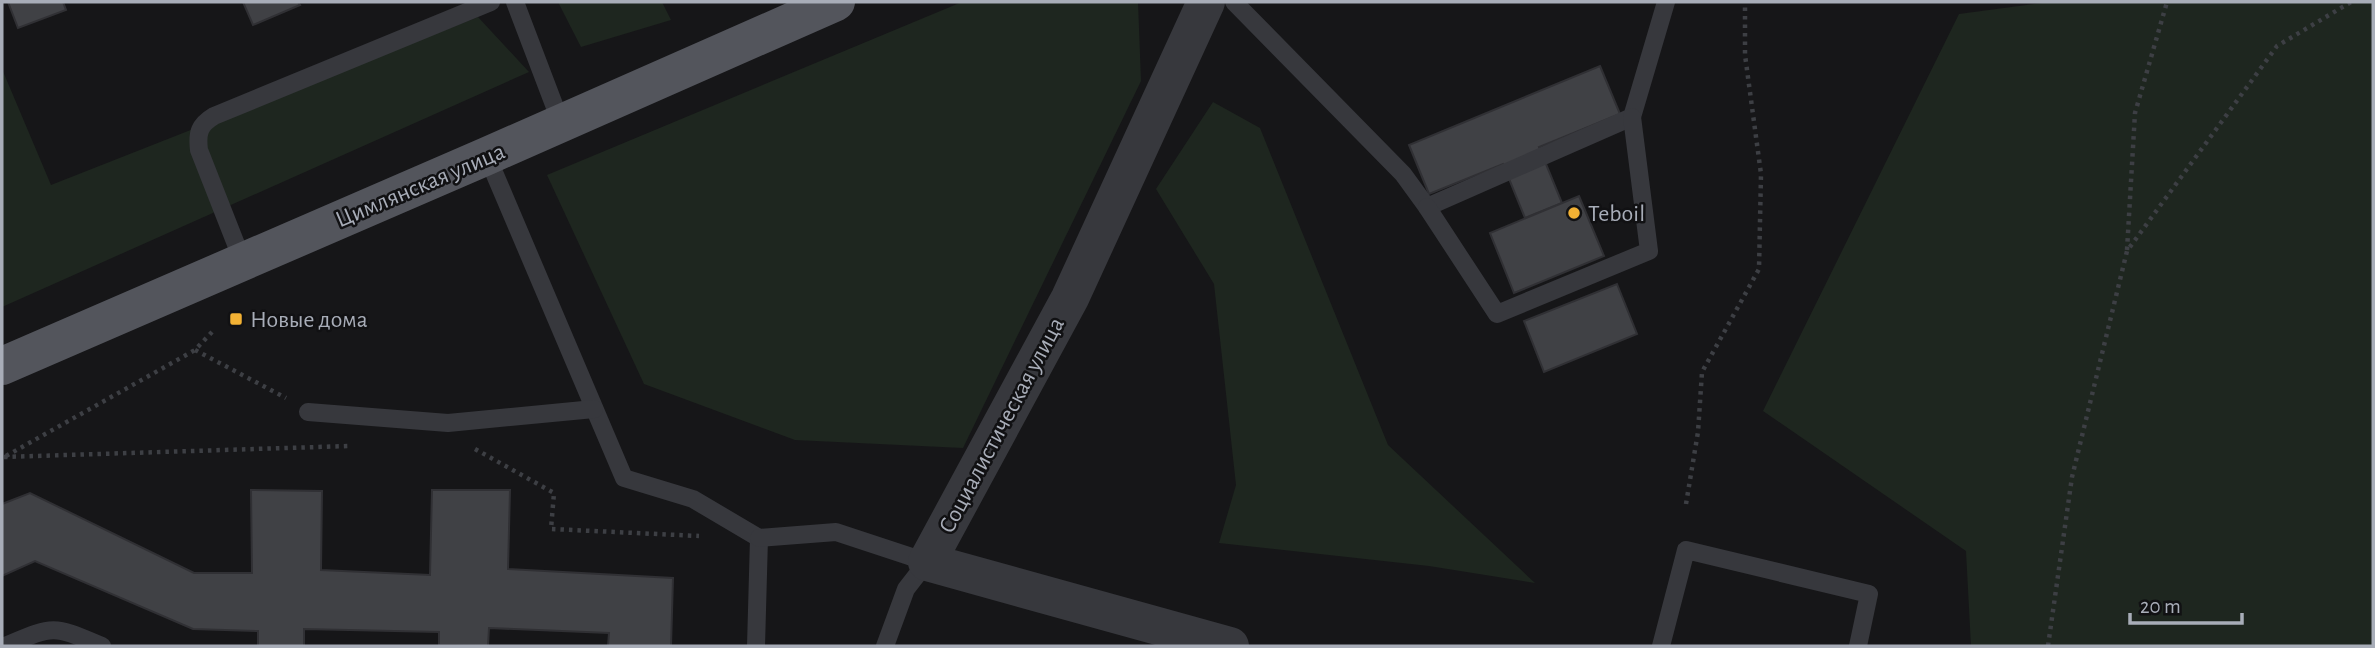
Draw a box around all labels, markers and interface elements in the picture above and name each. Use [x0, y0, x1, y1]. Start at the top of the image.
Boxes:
street label: Цимлянская улица [332, 139, 509, 232]
place label: Teboil [1588, 202, 1645, 226]
marker: Teboil [1566, 205, 1582, 221]
place label: Новые дома [250, 308, 368, 332]
marker: Новые дома [228, 311, 244, 327]
street label: Социалистическая улица [935, 314, 1069, 537]
scale bar [2130, 582, 2242, 626]
text: 20 m [2140, 596, 2181, 617]

